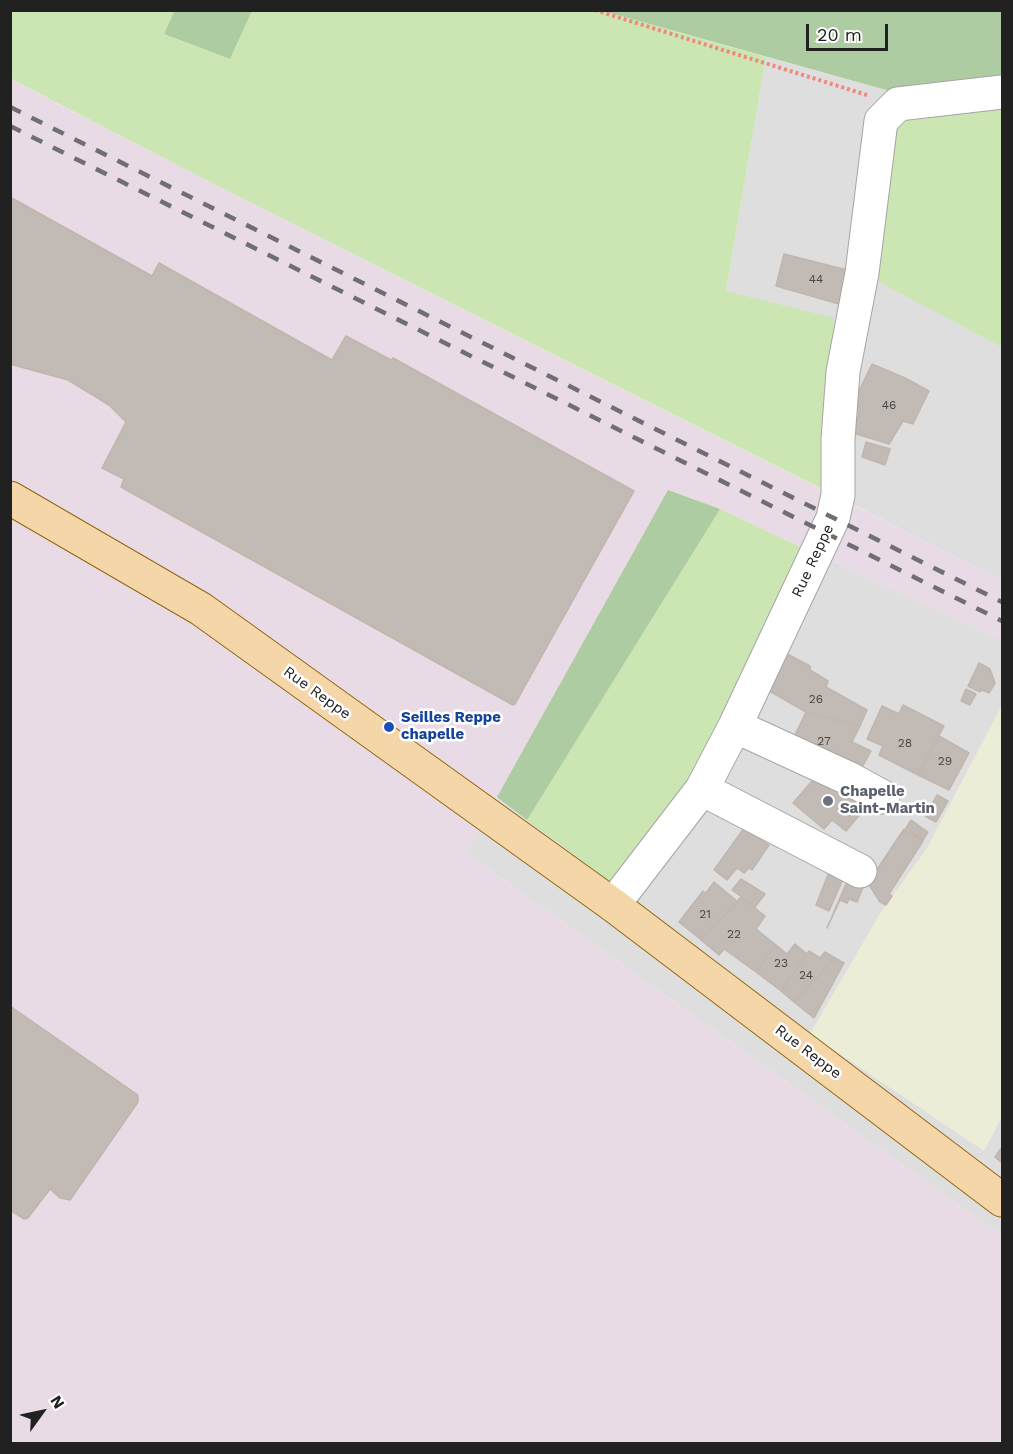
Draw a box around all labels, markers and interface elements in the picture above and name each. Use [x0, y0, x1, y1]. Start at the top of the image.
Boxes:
scale bar [809, 12, 892, 50]
text: 20 m [817, 24, 862, 45]
house number: 44 [809, 272, 823, 286]
house number: 46 [882, 398, 896, 412]
street label: Rue Reppe [788, 522, 838, 600]
street label: Rue Reppe [280, 663, 354, 723]
house number: 26 [809, 692, 823, 706]
place label: Seilles Reppe chapelle [401, 709, 501, 744]
marker: Seilles Reppe chapelle [382, 720, 396, 734]
house number: 27 [817, 734, 831, 748]
house number: 28 [898, 736, 912, 750]
house number: 29 [938, 754, 952, 768]
place label: Chapelle Saint-Martin [840, 783, 935, 818]
marker: Chapelle Saint-Martin [821, 794, 835, 808]
house number: 21 [699, 907, 711, 921]
house number: 22 [727, 927, 741, 941]
house number: 23 [774, 956, 788, 970]
house number: 24 [799, 968, 813, 982]
street label: Rue Reppe [771, 1021, 845, 1083]
north arrow [12, 1382, 72, 1442]
text: N [46, 1392, 69, 1412]

